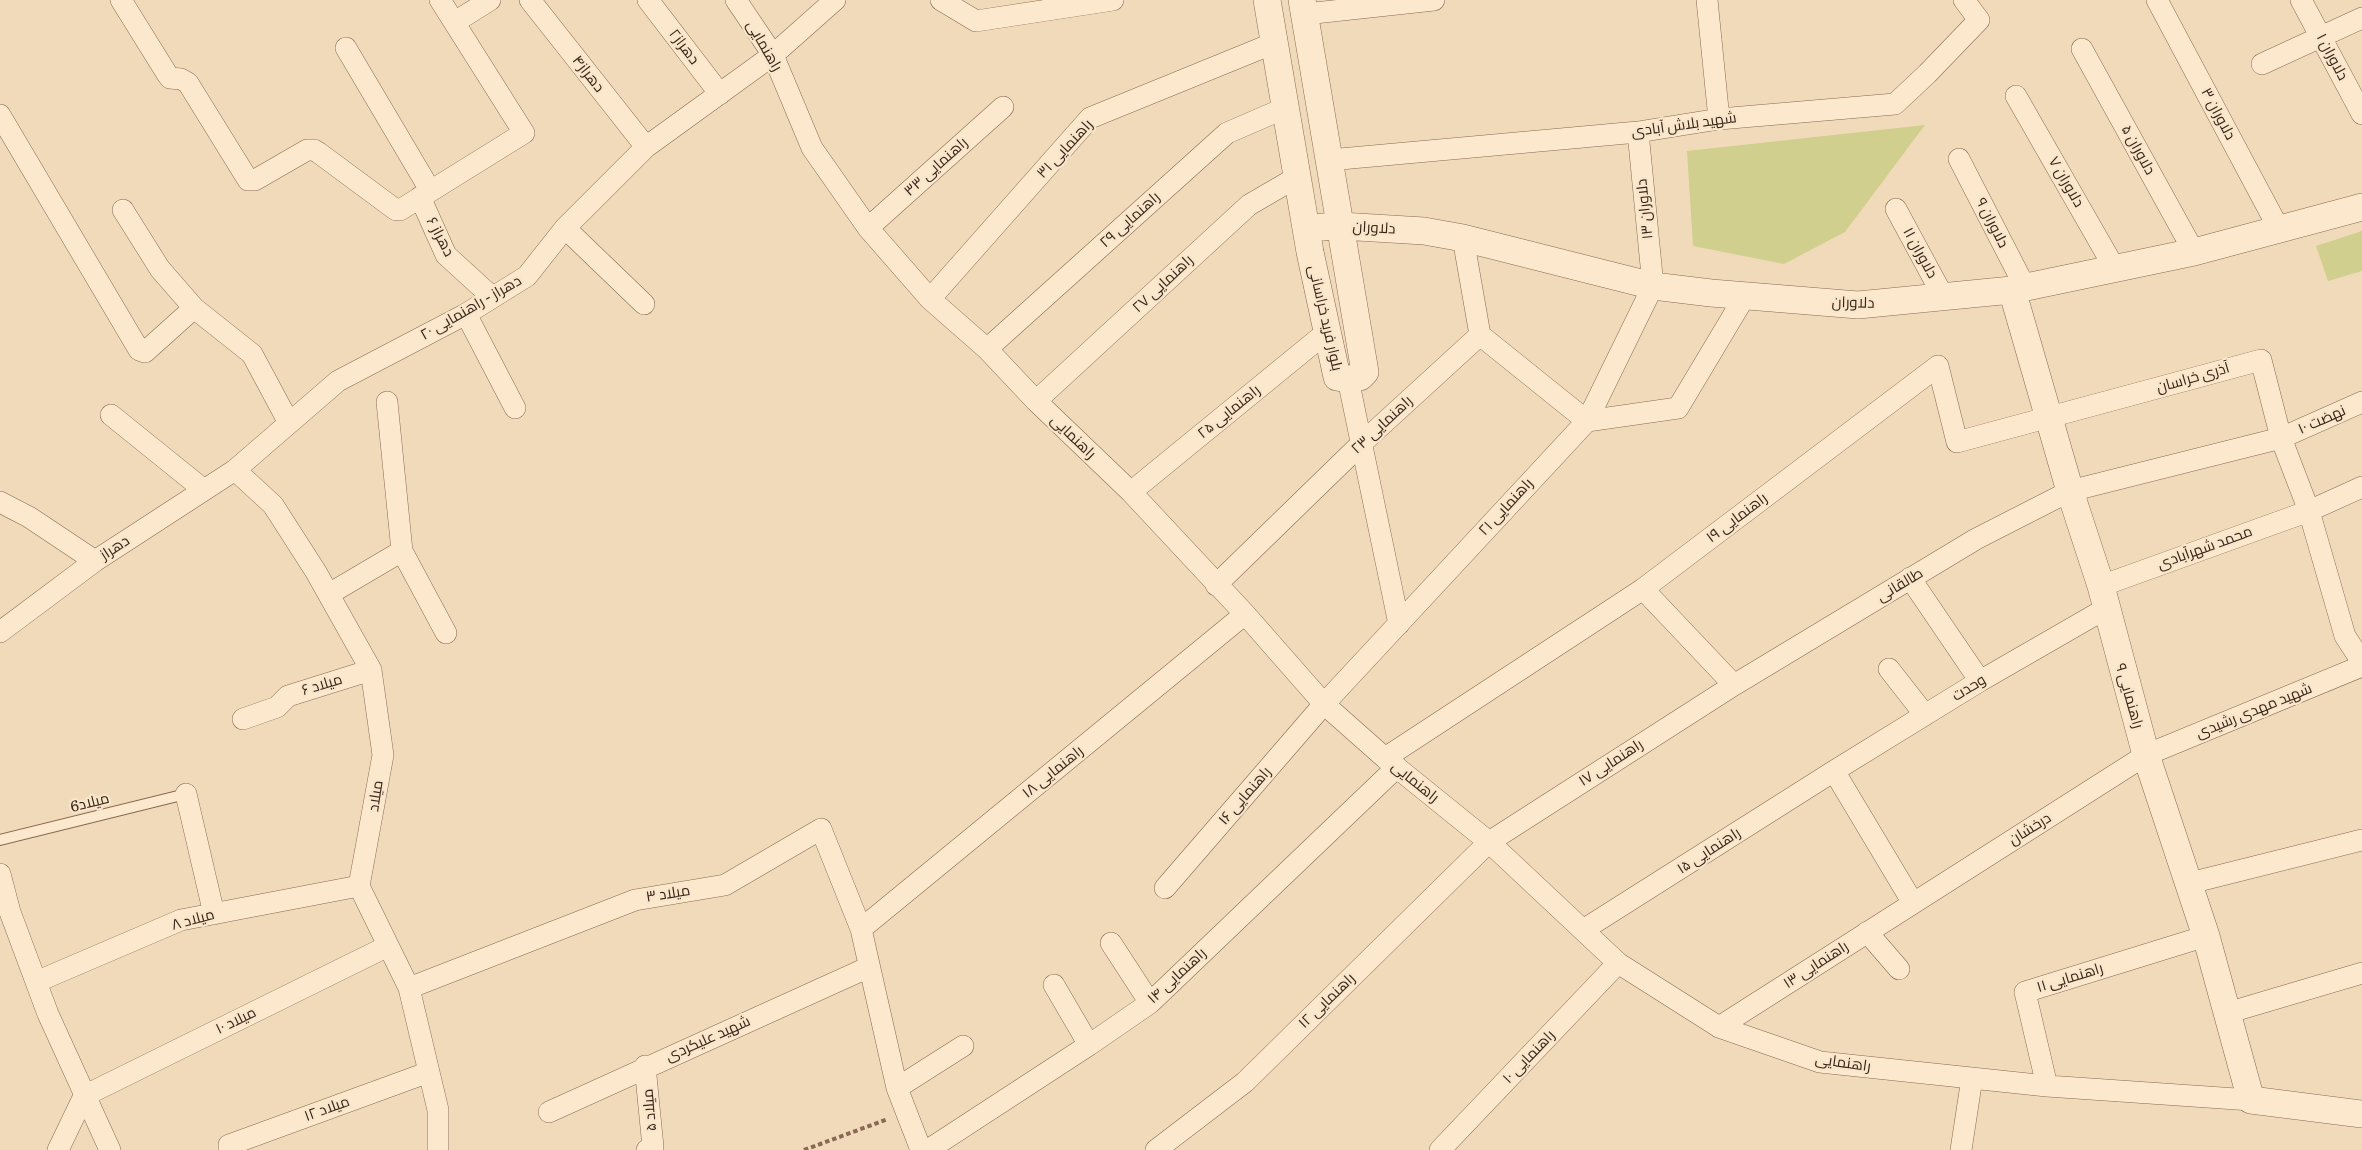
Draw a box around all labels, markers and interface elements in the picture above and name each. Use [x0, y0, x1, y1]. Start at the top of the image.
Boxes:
street label: راهنمایی [742, 17, 786, 75]
street label: دهراز۲ [665, 26, 703, 68]
street label: دلاوران ۱ [2312, 30, 2352, 84]
street label: دهراز۴ [568, 52, 608, 96]
street label: دلاوران ۳ [2197, 85, 2239, 143]
street label: شهید بلاش آبادی [1630, 109, 1738, 141]
street label: راهنمایی ۳۱ [1033, 116, 1097, 182]
street label: دلاوران ۵ [2117, 122, 2159, 178]
street label: راهنمایی ۳۳ [900, 134, 972, 200]
street label: دلاوران ۷ [2044, 154, 2088, 210]
street label: دلاوران ۱۳ [1633, 178, 1657, 240]
street label: راهنمایی ۲۹ [1096, 188, 1164, 252]
street label: دلاوران ۹ [1972, 195, 2012, 251]
street label: دهراز ۶ [422, 214, 458, 260]
street label: دلاوران [1352, 218, 1396, 238]
street label: دلاوران ۱۱ [1899, 224, 1941, 282]
street label: راهنمایی ۲۷ [1129, 251, 1197, 317]
street label: بلوار فرید خراسانی [1304, 263, 1346, 373]
street label: دهراز - راهنمایی ۲۰ [417, 272, 525, 344]
street label: دلاوران [1831, 294, 1875, 312]
street label: آذری خراسان [2154, 359, 2232, 397]
street label: راهنمایی ۲۵ [1194, 381, 1264, 443]
street label: راهنمایی ۲۳ [1348, 392, 1416, 458]
street label: نهضت ۱۰ [2295, 402, 2349, 438]
street label: راهنمایی [1047, 411, 1099, 463]
street label: راهنمایی ۲۱ [1475, 475, 1537, 539]
street label: راهنمایی ۱۹ [1703, 489, 1771, 547]
street label: محمد شهرآبادی [2155, 522, 2255, 574]
street label: دهراز [97, 532, 133, 564]
street label: طالقانی [1874, 564, 1926, 606]
street label: راهنمایی ۹ [2111, 661, 2147, 731]
street label: میلاد ۶ [300, 670, 344, 700]
street label: وحدت [1949, 671, 1989, 705]
street label: شهید مهدی رشیدی [2193, 679, 2315, 743]
street label: راهنمایی ۱۷ [1575, 736, 1647, 790]
street label: راهنمایی ۱۸ [1019, 742, 1087, 802]
street label: راهنمایی [1388, 757, 1442, 807]
street label: راهنمایی ۱۶ [1215, 763, 1275, 829]
street label: میلاد [365, 779, 387, 813]
street label: میلاد6 [69, 790, 111, 816]
street label: درخشان [2005, 809, 2055, 849]
street label: راهنمایی ۱۵ [1674, 824, 1744, 878]
street label: میلاد ۳ [645, 882, 691, 906]
street label: میلاد ۸ [170, 906, 216, 934]
street label: راهنمایی ۱۳ [1780, 937, 1852, 993]
street label: راهنمایی ۱۴ [1144, 944, 1210, 1008]
street label: راهنمایی ۱۱ [2035, 959, 2105, 997]
street label: راهنمایی ۱۲ [1295, 970, 1359, 1032]
street label: میلاد ۱۰ [213, 1004, 259, 1038]
street label: شهید علیکردی [663, 1012, 753, 1066]
street label: راهنمایی ۱۰ [1499, 1026, 1559, 1088]
street label: راهنمایی [1814, 1050, 1872, 1076]
street label: میلاد ۵ [639, 1088, 661, 1132]
street label: میلاد ۱۲ [302, 1093, 352, 1125]

